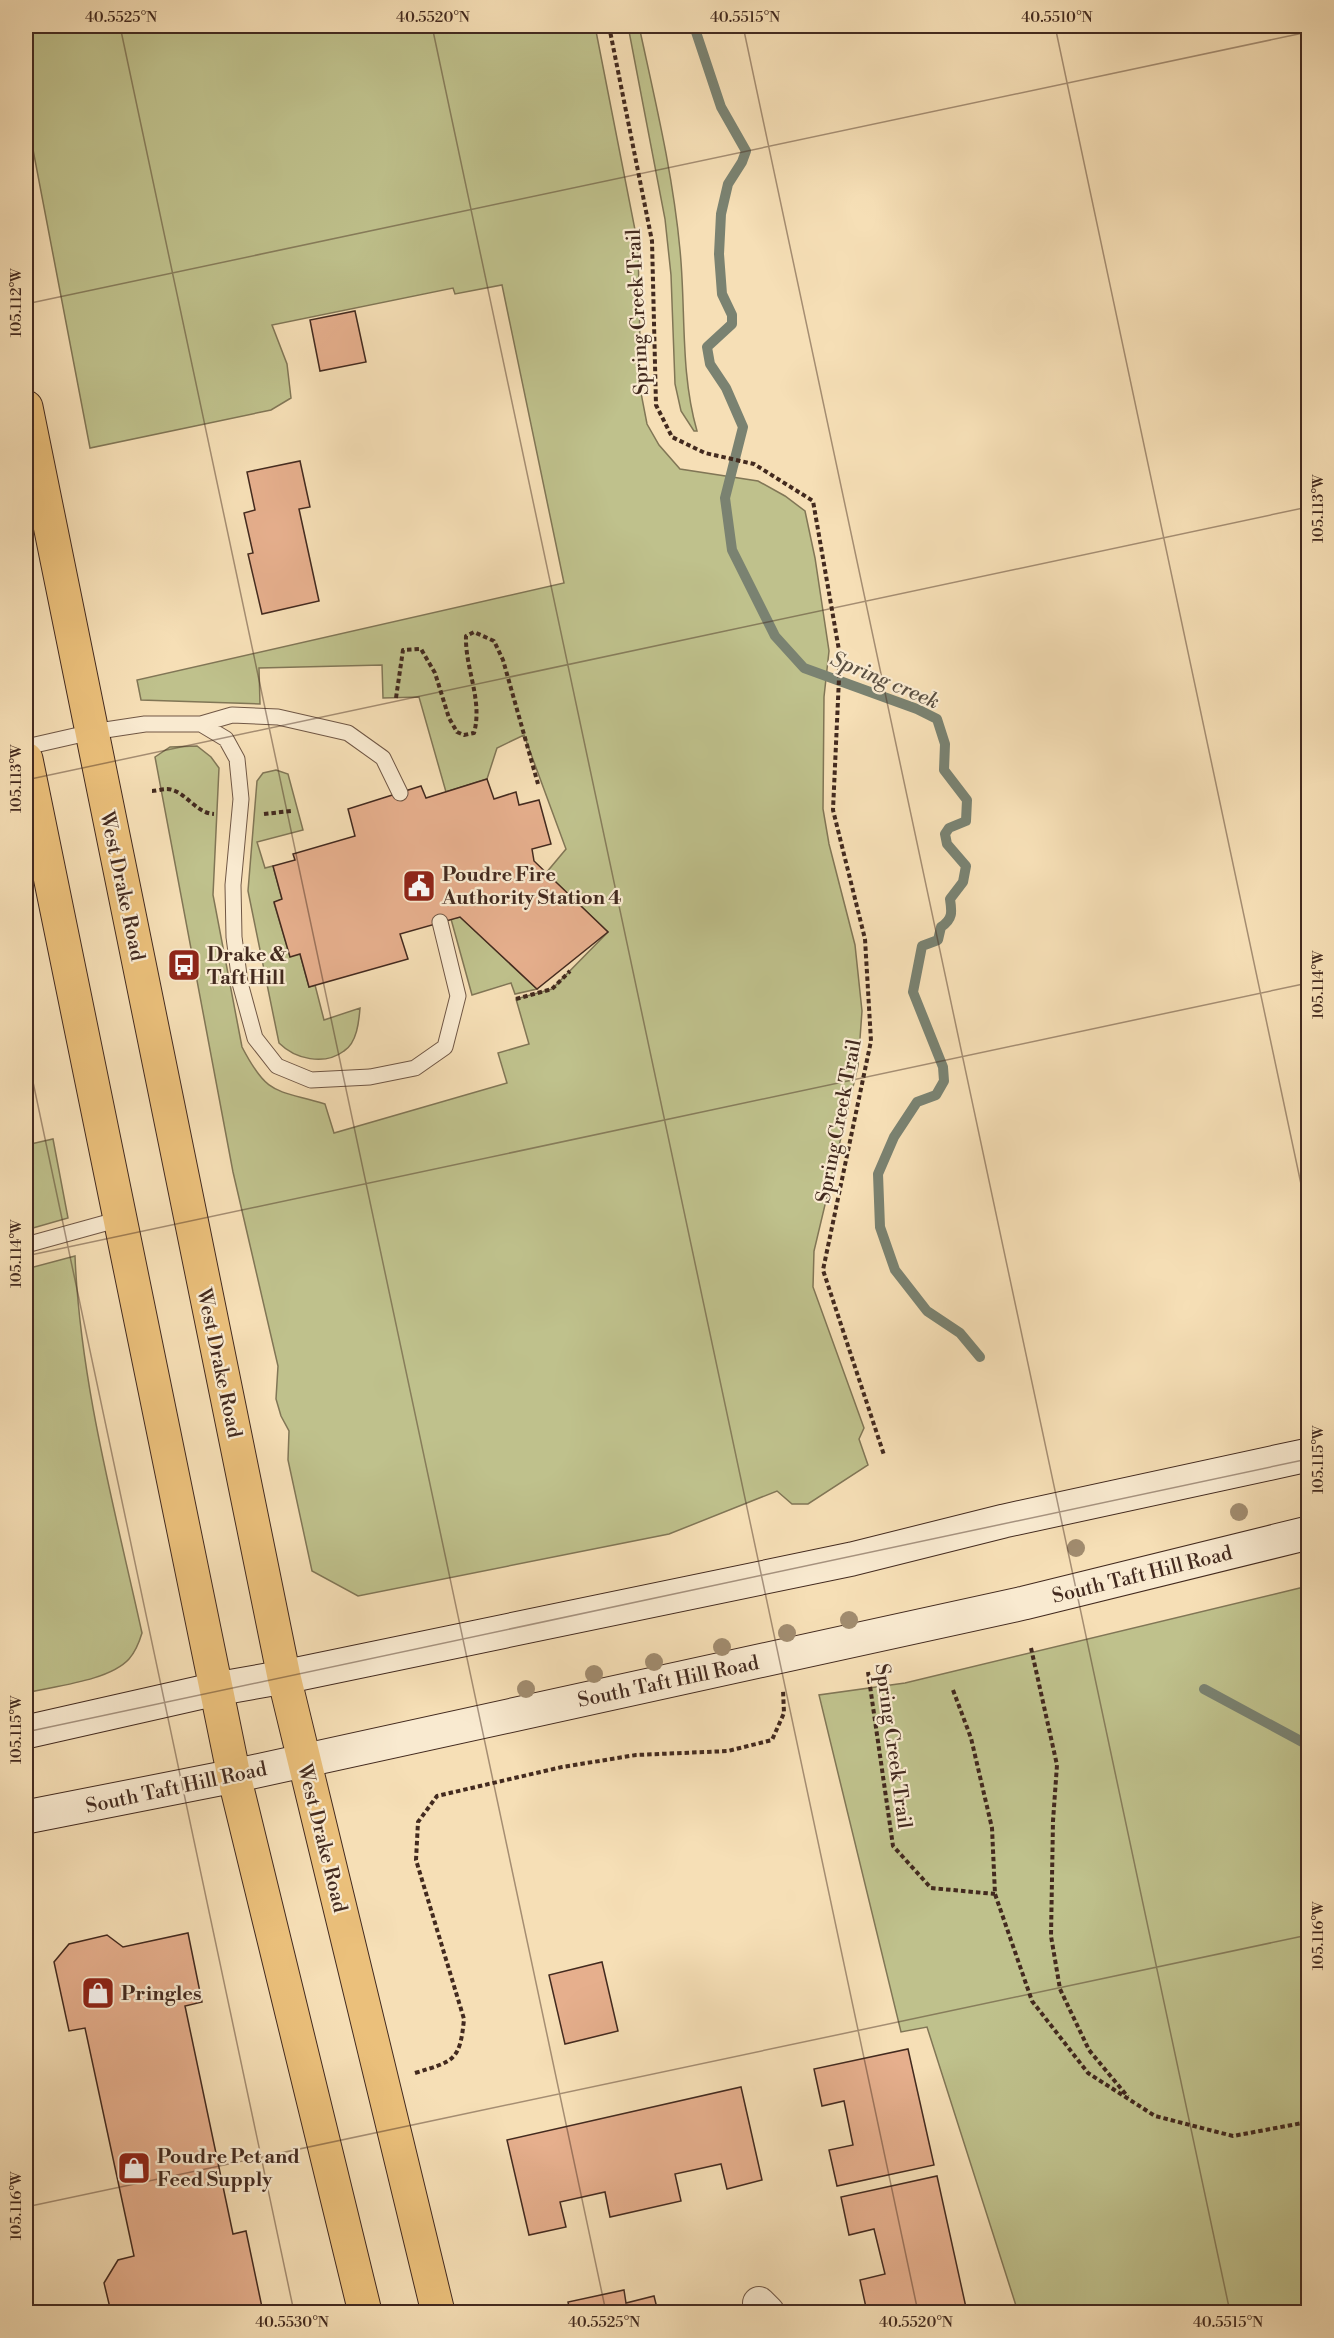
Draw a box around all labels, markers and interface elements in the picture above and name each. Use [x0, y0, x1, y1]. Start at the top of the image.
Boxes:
text: 40.5525°N [85, 8, 157, 27]
text: 40.5520°N [396, 8, 470, 27]
text: 40.5515°N [710, 8, 780, 27]
text: 40.5510°N [1021, 8, 1093, 27]
street label: Spring Creek Trail [622, 228, 655, 396]
text: 105.112°W [7, 268, 26, 338]
text: 105.113°W [1309, 474, 1328, 543]
water label: Spring creek [826, 646, 943, 715]
text: 105.113°W [7, 744, 26, 813]
street label: West Drake Road [93, 808, 150, 964]
place label: Poudre Fire Authority Station 4 [441, 863, 622, 911]
public building icon: Poudre Fire Authority Station 4 [401, 868, 437, 904]
place label: Drake & Taft Hill [207, 943, 287, 991]
bus stop icon: Drake & Taft Hill [166, 947, 202, 983]
text: 105.114°W [1309, 950, 1328, 1019]
street label: Spring Creek Trail [811, 1037, 868, 1205]
text: 105.114°W [7, 1219, 26, 1288]
street label: West Drake Road [190, 1285, 247, 1441]
text: 105.115°W [1309, 1425, 1328, 1494]
street label: South Taft Hill Road [1050, 1541, 1236, 1610]
street label: South Taft Hill Road [575, 1651, 762, 1714]
street label: Spring Creek Trail [869, 1662, 916, 1830]
text: 105.115°W [7, 1695, 26, 1764]
street label: South Taft Hill Road [83, 1757, 270, 1820]
street label: West Drake Road [291, 1761, 352, 1916]
text: 105.116°W [1309, 1901, 1328, 1970]
shop icon: Pringles [80, 1975, 116, 2011]
place label: Pringles [121, 1982, 202, 2007]
place label: Poudre Pet and Feed Supply [157, 2145, 300, 2193]
shop icon: Poudre Pet and Feed Supply [116, 2150, 152, 2186]
text: 105.116°W [7, 2171, 26, 2240]
text: 40.5530°N [255, 2313, 329, 2332]
text: 40.5525°N [568, 2313, 640, 2332]
text: 40.5520°N [879, 2313, 953, 2332]
text: 40.5515°N [1193, 2313, 1263, 2332]

